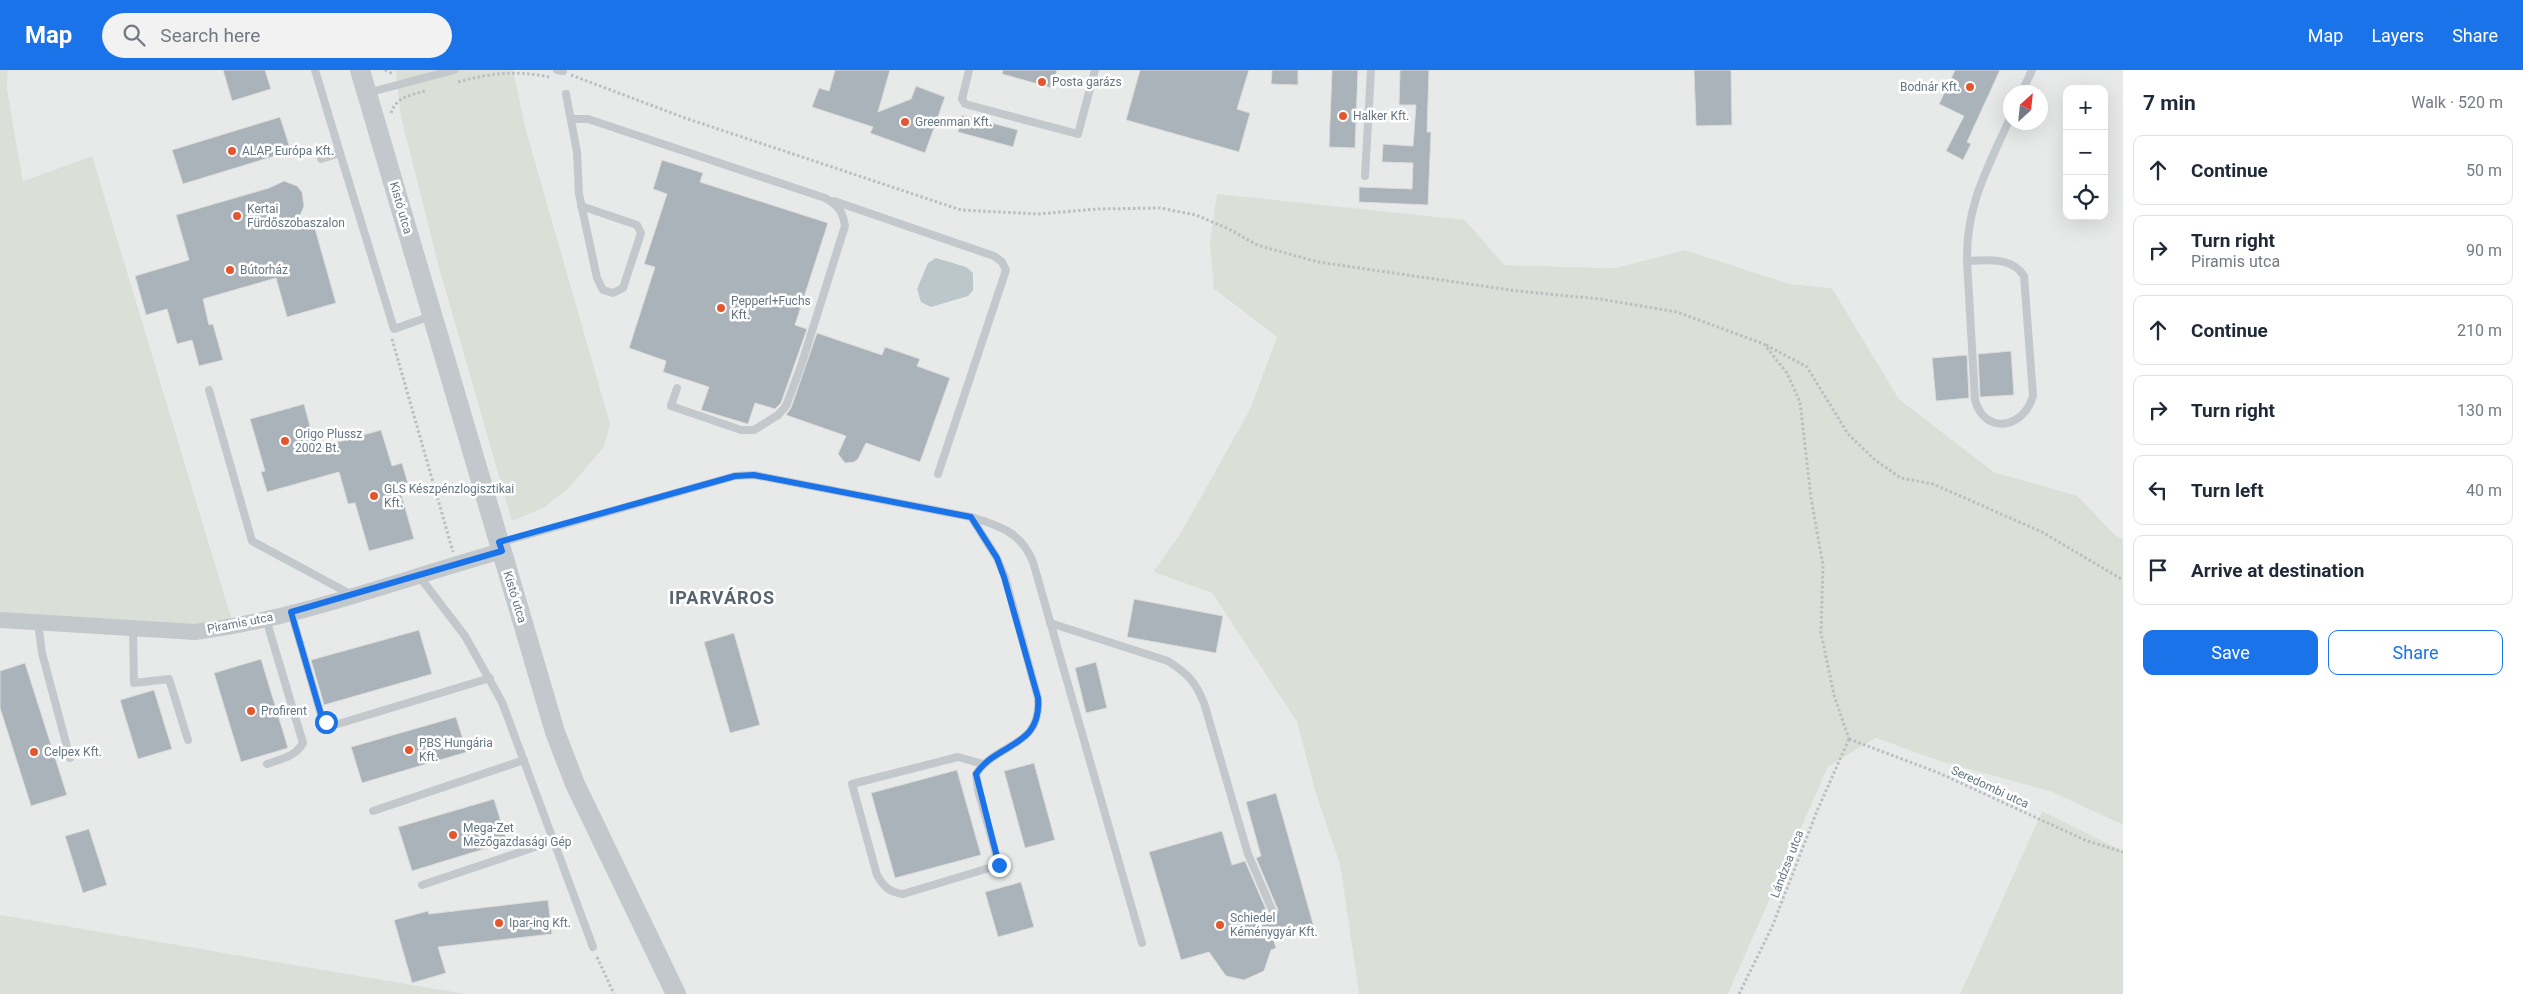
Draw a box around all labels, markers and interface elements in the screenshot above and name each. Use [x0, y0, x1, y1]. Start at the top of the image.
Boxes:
search box [102, 13, 452, 58]
text: Map [25, 21, 72, 49]
icon: search [120, 21, 148, 49]
text: Search here [160, 24, 260, 47]
text: Map [2308, 25, 2343, 46]
text: Layers [2371, 25, 2424, 46]
text: Share [2452, 25, 2498, 46]
place label: Posta garázs [1052, 75, 1122, 89]
marker: Posta garázs [1036, 76, 1048, 88]
place label: Bodnár Kft. [1900, 80, 1960, 94]
marker: Bodnár Kft. [1964, 81, 1976, 93]
north arrow [2003, 85, 2048, 130]
map controls [2063, 85, 2108, 220]
button: + [2063, 85, 2108, 130]
text: 7 min [2143, 91, 2196, 115]
text: Walk · 520 m [2411, 93, 2503, 112]
place label: Halker Kft. [1353, 109, 1409, 123]
marker: Halker Kft. [1337, 110, 1349, 122]
place label: Greenman Kft. [915, 115, 992, 129]
marker: Greenman Kft. [899, 116, 911, 128]
button: − [2063, 130, 2108, 175]
place label: ALAP Európa Kft. [242, 144, 334, 158]
marker: ALAP Európa Kft. [226, 145, 238, 157]
icon: ahead [2144, 156, 2172, 184]
text: Continue [2191, 159, 2268, 182]
text: 50 m [2466, 161, 2502, 180]
button: locate [2063, 175, 2108, 220]
street label: Kistó utca [387, 180, 415, 236]
place label: Kertai Fürdőszobaszalon [247, 202, 345, 230]
marker: Kertai Fürdőszobaszalon [231, 210, 243, 222]
text: Turn right [2191, 229, 2275, 252]
icon: right [2144, 236, 2172, 264]
text: 90 m [2466, 241, 2502, 260]
text: Piramis utca [2191, 252, 2280, 271]
place label: Bútorház [240, 263, 288, 277]
marker: Bútorház [224, 264, 236, 276]
place label: Pepperl+Fuchs Kft. [731, 294, 811, 322]
marker: Pepperl+Fuchs Kft. [715, 302, 727, 314]
icon: ahead [2144, 316, 2172, 344]
text: Continue [2191, 319, 2268, 342]
text: 210 m [2457, 321, 2502, 340]
icon: right [2144, 396, 2172, 424]
text: Turn right [2191, 399, 2275, 422]
text: 130 m [2457, 401, 2502, 420]
place label: Origo Plussz 2002 Bt. [295, 427, 362, 455]
marker: Origo Plussz 2002 Bt. [279, 435, 291, 447]
icon: left [2144, 476, 2172, 504]
text: Turn left [2191, 479, 2264, 502]
text: 40 m [2466, 481, 2502, 500]
place label: GLS Készpénzlogisztikai Kft. [384, 482, 514, 510]
marker: GLS Készpénzlogisztikai Kft. [368, 490, 380, 502]
icon: arrive [2144, 556, 2172, 584]
text: Arrive at destination [2191, 559, 2364, 582]
street label: Kistó utca [500, 569, 530, 625]
district label: IPARVÁROS [669, 587, 775, 608]
street label: Piramis utca [206, 610, 274, 636]
button: Save [2143, 630, 2318, 675]
button: Share [2328, 630, 2503, 675]
place label: Profirent [261, 704, 307, 718]
marker: Profirent [245, 705, 257, 717]
route start [315, 711, 338, 734]
place label: PBS Hungária Kft. [419, 736, 493, 764]
marker: PBS Hungária Kft. [403, 744, 415, 756]
place label: Celpex Kft. [44, 745, 102, 759]
marker: Celpex Kft. [28, 746, 40, 758]
street label: Seredombi utca [1949, 763, 2031, 811]
place label: Mega-Zet Mezőgazdasági Gép [463, 821, 572, 849]
street label: Lándzsa utca [1768, 828, 1806, 900]
marker: Mega-Zet Mezőgazdasági Gép [447, 829, 459, 841]
route end [988, 854, 1011, 877]
place label: Schiedel Kéménygyár Kft. [1230, 911, 1318, 939]
place label: Ipar-ing Kft. [509, 916, 571, 930]
marker: Ipar-ing Kft. [493, 917, 505, 929]
marker: Schiedel Kéménygyár Kft. [1214, 919, 1226, 931]

